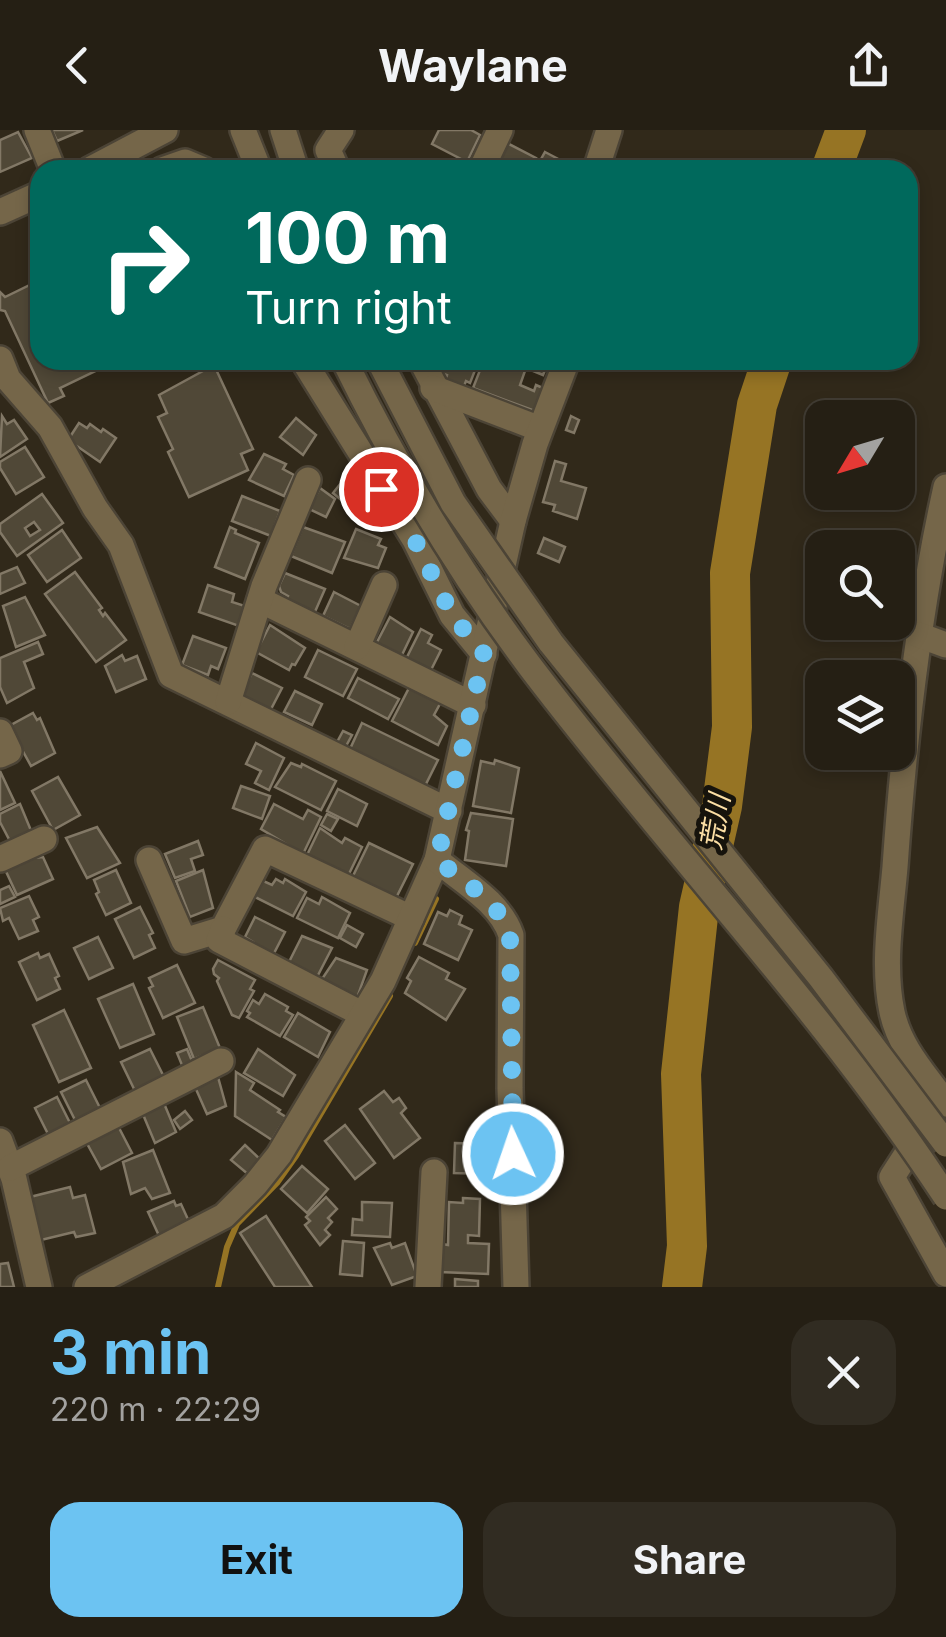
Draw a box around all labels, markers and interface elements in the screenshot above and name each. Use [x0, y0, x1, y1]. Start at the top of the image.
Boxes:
icon: back [50, 38, 105, 93]
text: Waylane [378, 38, 568, 93]
icon: share [841, 38, 896, 93]
text: 100 m [245, 195, 450, 280]
icon: right [80, 200, 210, 330]
text: Turn right [245, 280, 452, 335]
north arrow [805, 400, 915, 510]
map controls [805, 400, 915, 770]
pin [339, 447, 424, 532]
icon: arrive [354, 462, 409, 517]
button: search [805, 530, 915, 640]
button: layers [805, 660, 915, 770]
water label: 荒川 [693, 789, 737, 853]
position arrow [461, 1102, 565, 1206]
text: 3 min [50, 1316, 211, 1388]
button: close [791, 1320, 896, 1425]
text: 220 m · 22:29 [50, 1390, 261, 1429]
button: Exit [50, 1502, 463, 1617]
button: Share [483, 1502, 896, 1617]

